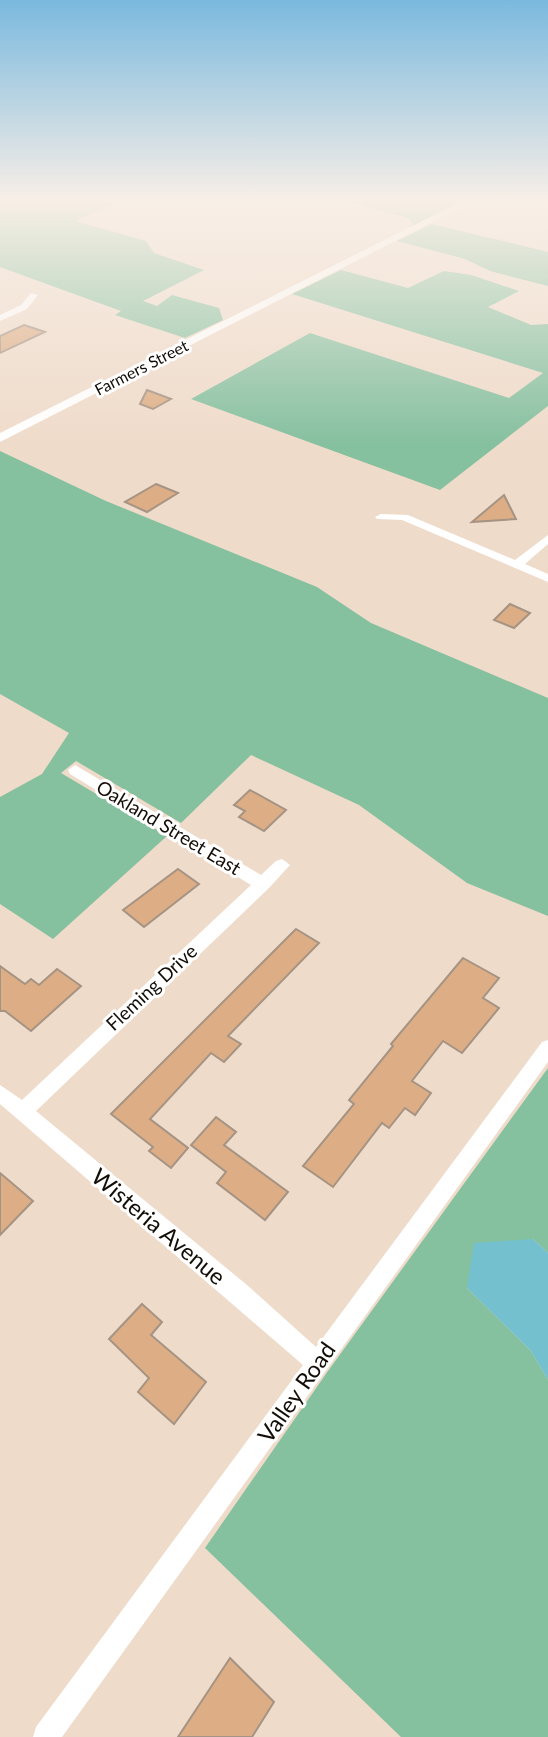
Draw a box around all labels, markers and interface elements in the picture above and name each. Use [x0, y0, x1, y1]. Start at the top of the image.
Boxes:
street label: Farmers Street [91, 335, 191, 399]
street label: Oakland Street East [93, 775, 246, 879]
street label: Fleming Drive [101, 939, 201, 1035]
street label: Wisteria Avenue [86, 1162, 232, 1290]
street label: Valley Road [251, 1336, 341, 1448]

